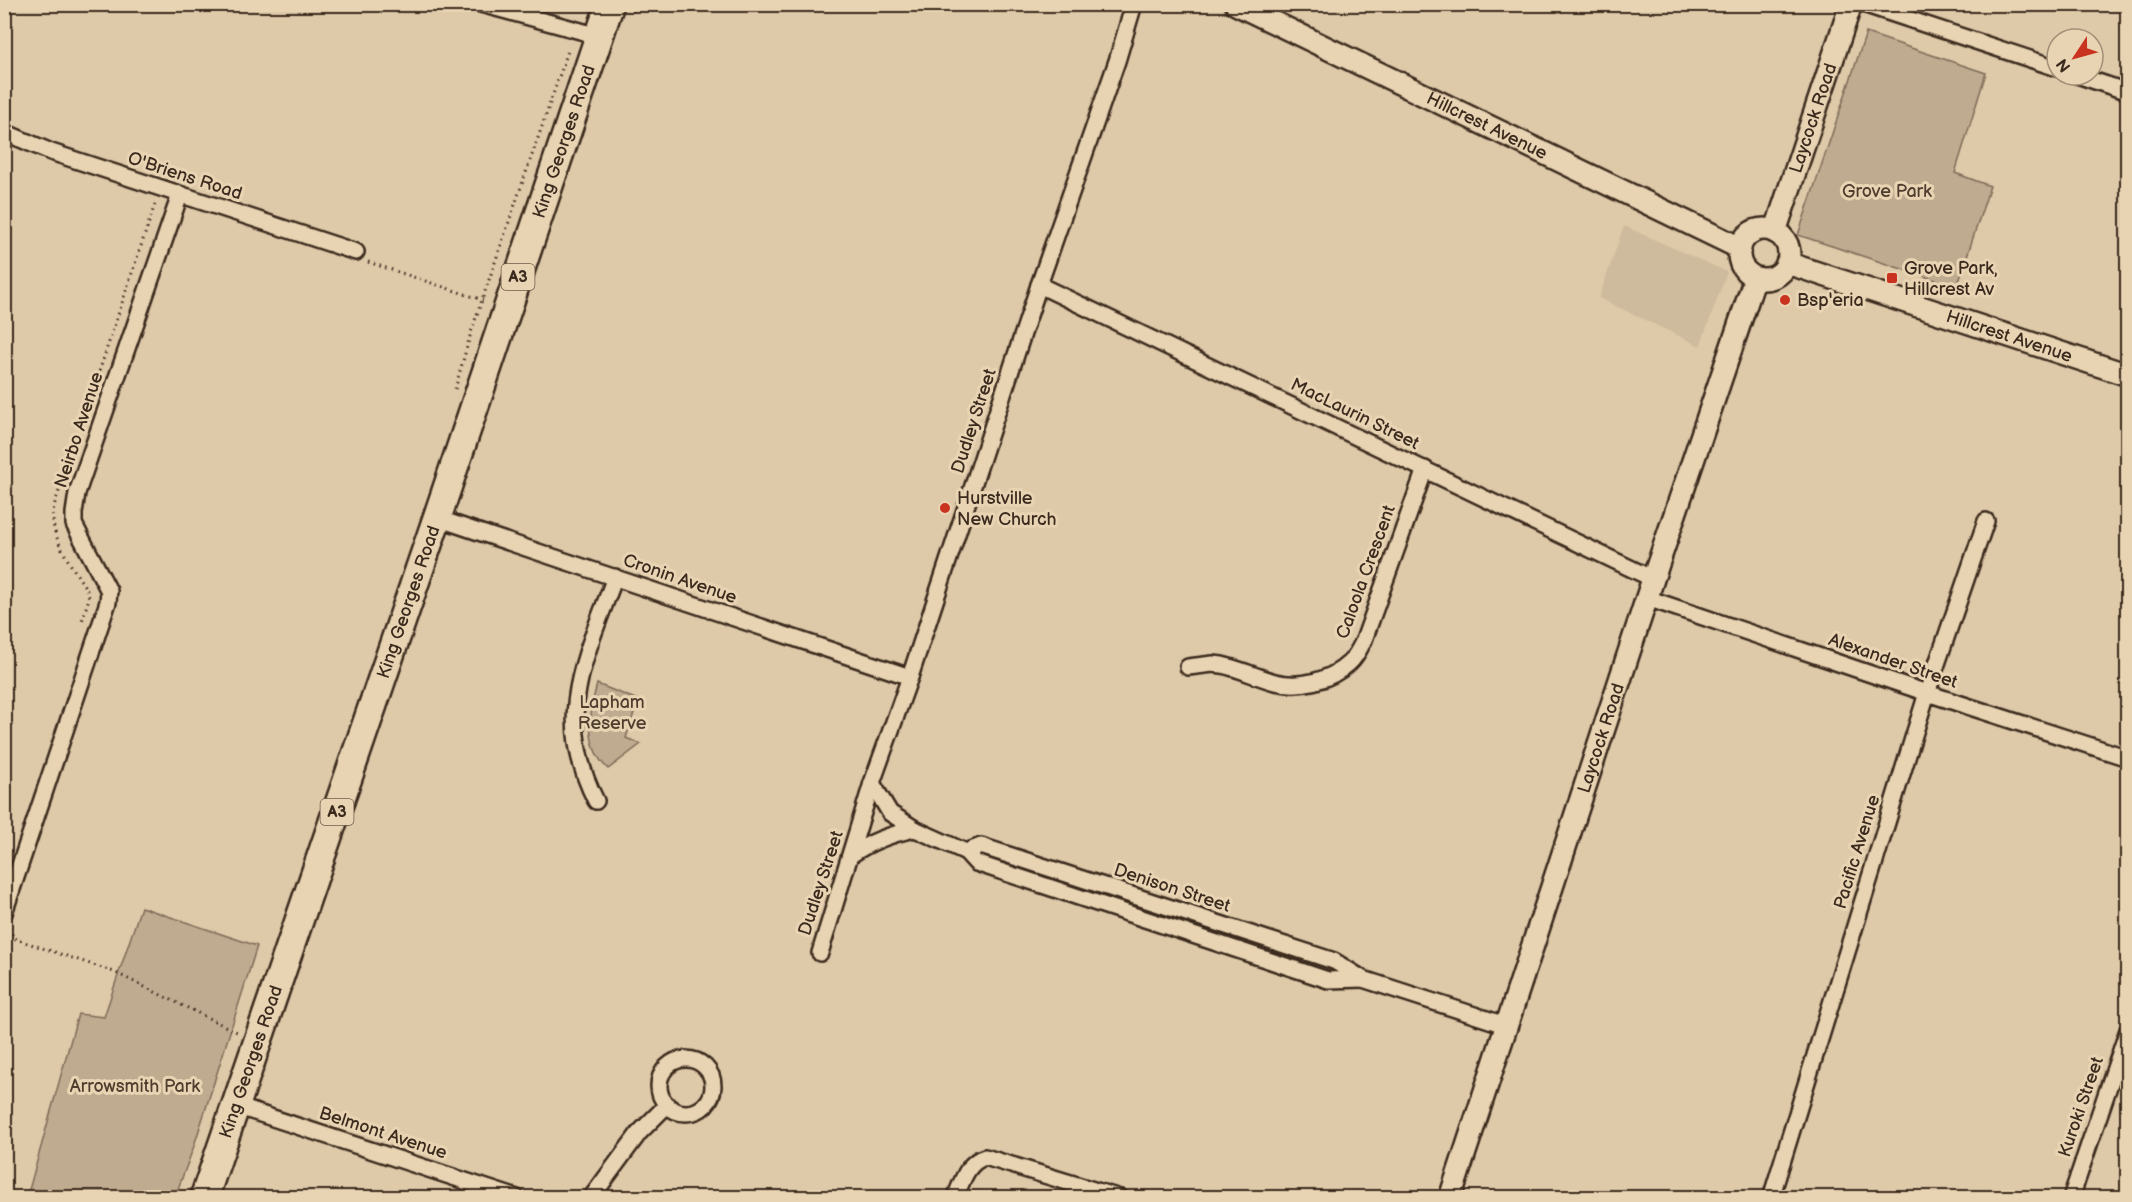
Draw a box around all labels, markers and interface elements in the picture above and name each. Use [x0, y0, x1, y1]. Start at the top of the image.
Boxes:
north arrow [2045, 27, 2105, 87]
text: N [2053, 54, 2075, 75]
street label: Laycock Road [1785, 61, 1841, 176]
street label: King Georges Road [528, 62, 599, 221]
street label: Hillcrest Avenue [1423, 87, 1551, 164]
street label: O'Briens Road [125, 148, 245, 204]
park label: Grove Park [1842, 181, 1932, 202]
place label: Grove Park, Hillcrest Av [1904, 258, 1997, 300]
road number: A3 [502, 264, 534, 290]
marker: Grove Park, Hillcrest Av [1885, 271, 1899, 285]
place label: Bsp'eria [1797, 290, 1864, 311]
marker: Bsp'eria [1778, 293, 1792, 307]
street label: Hillcrest Avenue [1944, 306, 2075, 367]
street label: Dudley Street [947, 366, 1001, 476]
street label: Neirbo Avenue [50, 369, 108, 491]
street label: MacLaurin Street [1287, 374, 1423, 454]
place label: Hurstville New Church [957, 488, 1057, 530]
marker: Hurstville New Church [938, 501, 952, 515]
street label: Caloola Crescent [1332, 502, 1400, 642]
street label: King Georges Road [372, 523, 444, 681]
street label: Cronin Avenue [620, 550, 740, 608]
street label: Alexander Street [1826, 629, 1961, 693]
street label: Laycock Road [1573, 681, 1629, 796]
park label: Lapham Reserve [578, 692, 647, 734]
street label: Pacific Avenue [1830, 792, 1884, 912]
road number: A3 [320, 799, 354, 825]
street label: Dudley Street [794, 828, 848, 938]
street label: Denison Street [1111, 859, 1233, 917]
street label: King Georges Road [215, 983, 287, 1141]
street label: Kuroki Street [2054, 1054, 2108, 1160]
park label: Arrowsmith Park [70, 1076, 200, 1097]
street label: Belmont Avenue [316, 1102, 450, 1164]

